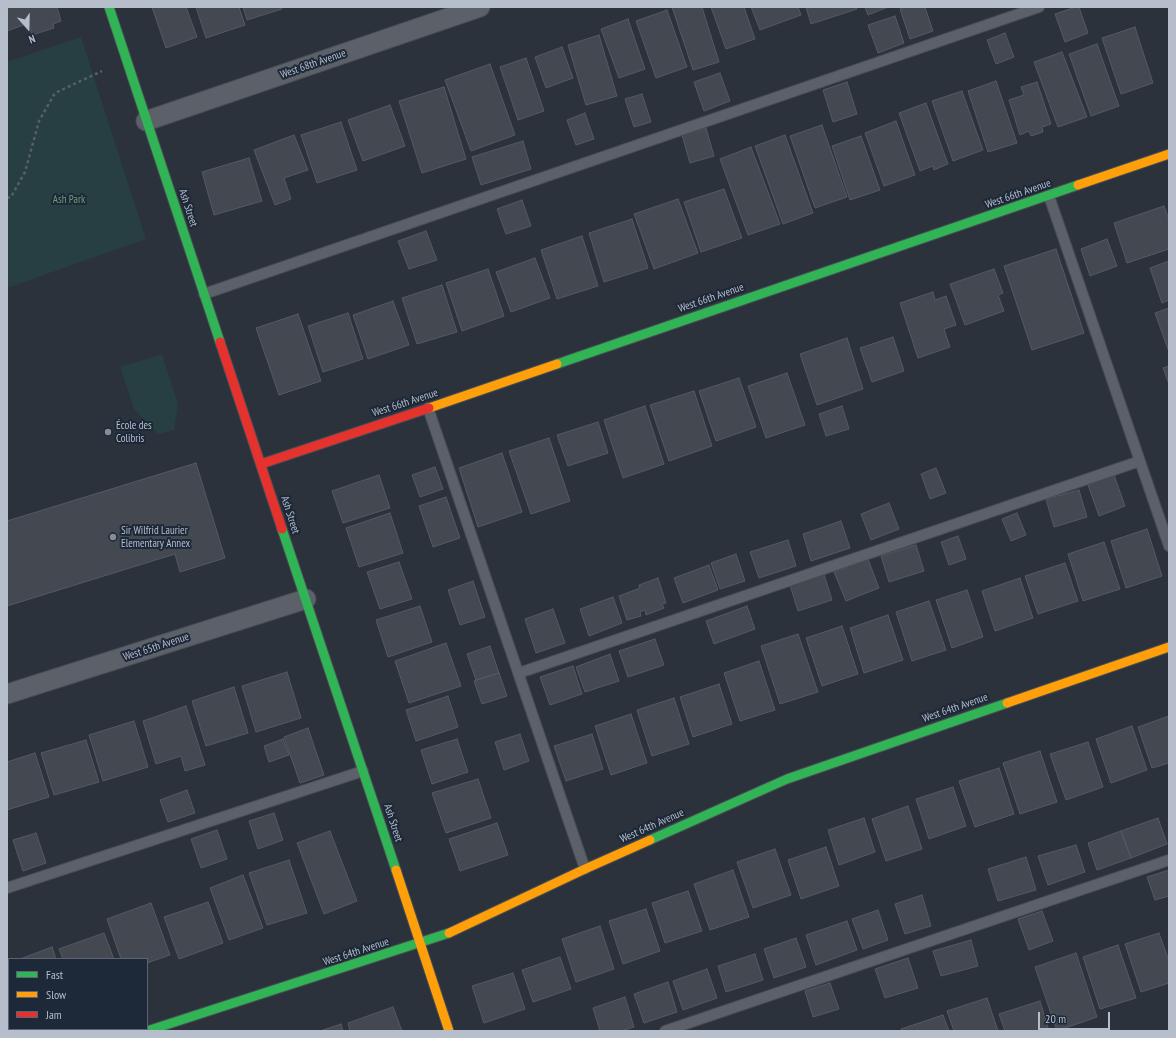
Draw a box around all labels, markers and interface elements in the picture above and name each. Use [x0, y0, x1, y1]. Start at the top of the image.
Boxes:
north arrow [8, 8, 48, 48]
text: N [27, 32, 37, 47]
street label: West 68th Avenue [278, 47, 348, 81]
street label: West 66th Avenue [983, 177, 1053, 211]
street label: Ash Street [176, 187, 200, 229]
park label: Ash Park [53, 193, 85, 207]
street label: West 66th Avenue [676, 281, 746, 315]
street label: West 66th Avenue [370, 386, 440, 420]
place label: École des Colibris [116, 419, 152, 445]
marker: École des Colibris [103, 427, 113, 437]
street label: Ash Street [278, 494, 302, 536]
place label: Sir Wilfrid Laurier Elementary Annex [121, 524, 190, 550]
marker: Sir Wilfrid Laurier Elementary Annex [108, 532, 118, 542]
street label: West 65th Avenue [121, 630, 191, 664]
street label: West 64th Avenue [920, 691, 990, 725]
street label: Ash Street [381, 802, 405, 844]
street label: West 64th Avenue [618, 806, 686, 846]
street label: West 64th Avenue [321, 935, 391, 969]
legend [8, 958, 148, 1030]
text: Fast [46, 967, 63, 982]
text: Slow [46, 987, 66, 1002]
scale bar [1040, 1004, 1112, 1030]
text: Jam [46, 1007, 62, 1022]
text: 20 m [1045, 1011, 1066, 1026]

